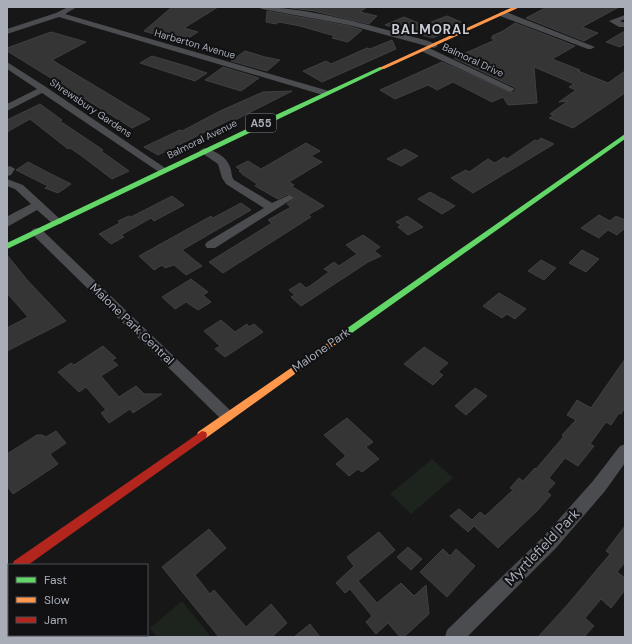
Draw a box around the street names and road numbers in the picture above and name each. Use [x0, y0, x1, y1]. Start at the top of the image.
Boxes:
street label: Harberton Avenue [153, 26, 237, 62]
street label: Balmoral Drive [440, 40, 506, 80]
street label: Shrewsbury Gardens [47, 76, 135, 140]
road number: A55 [246, 114, 276, 132]
street label: Balmoral Avenue [165, 116, 240, 162]
street label: Malone Park Central [87, 280, 177, 368]
street label: Malone Park [289, 324, 353, 376]
street label: Myrtlefield Park [501, 505, 583, 589]

